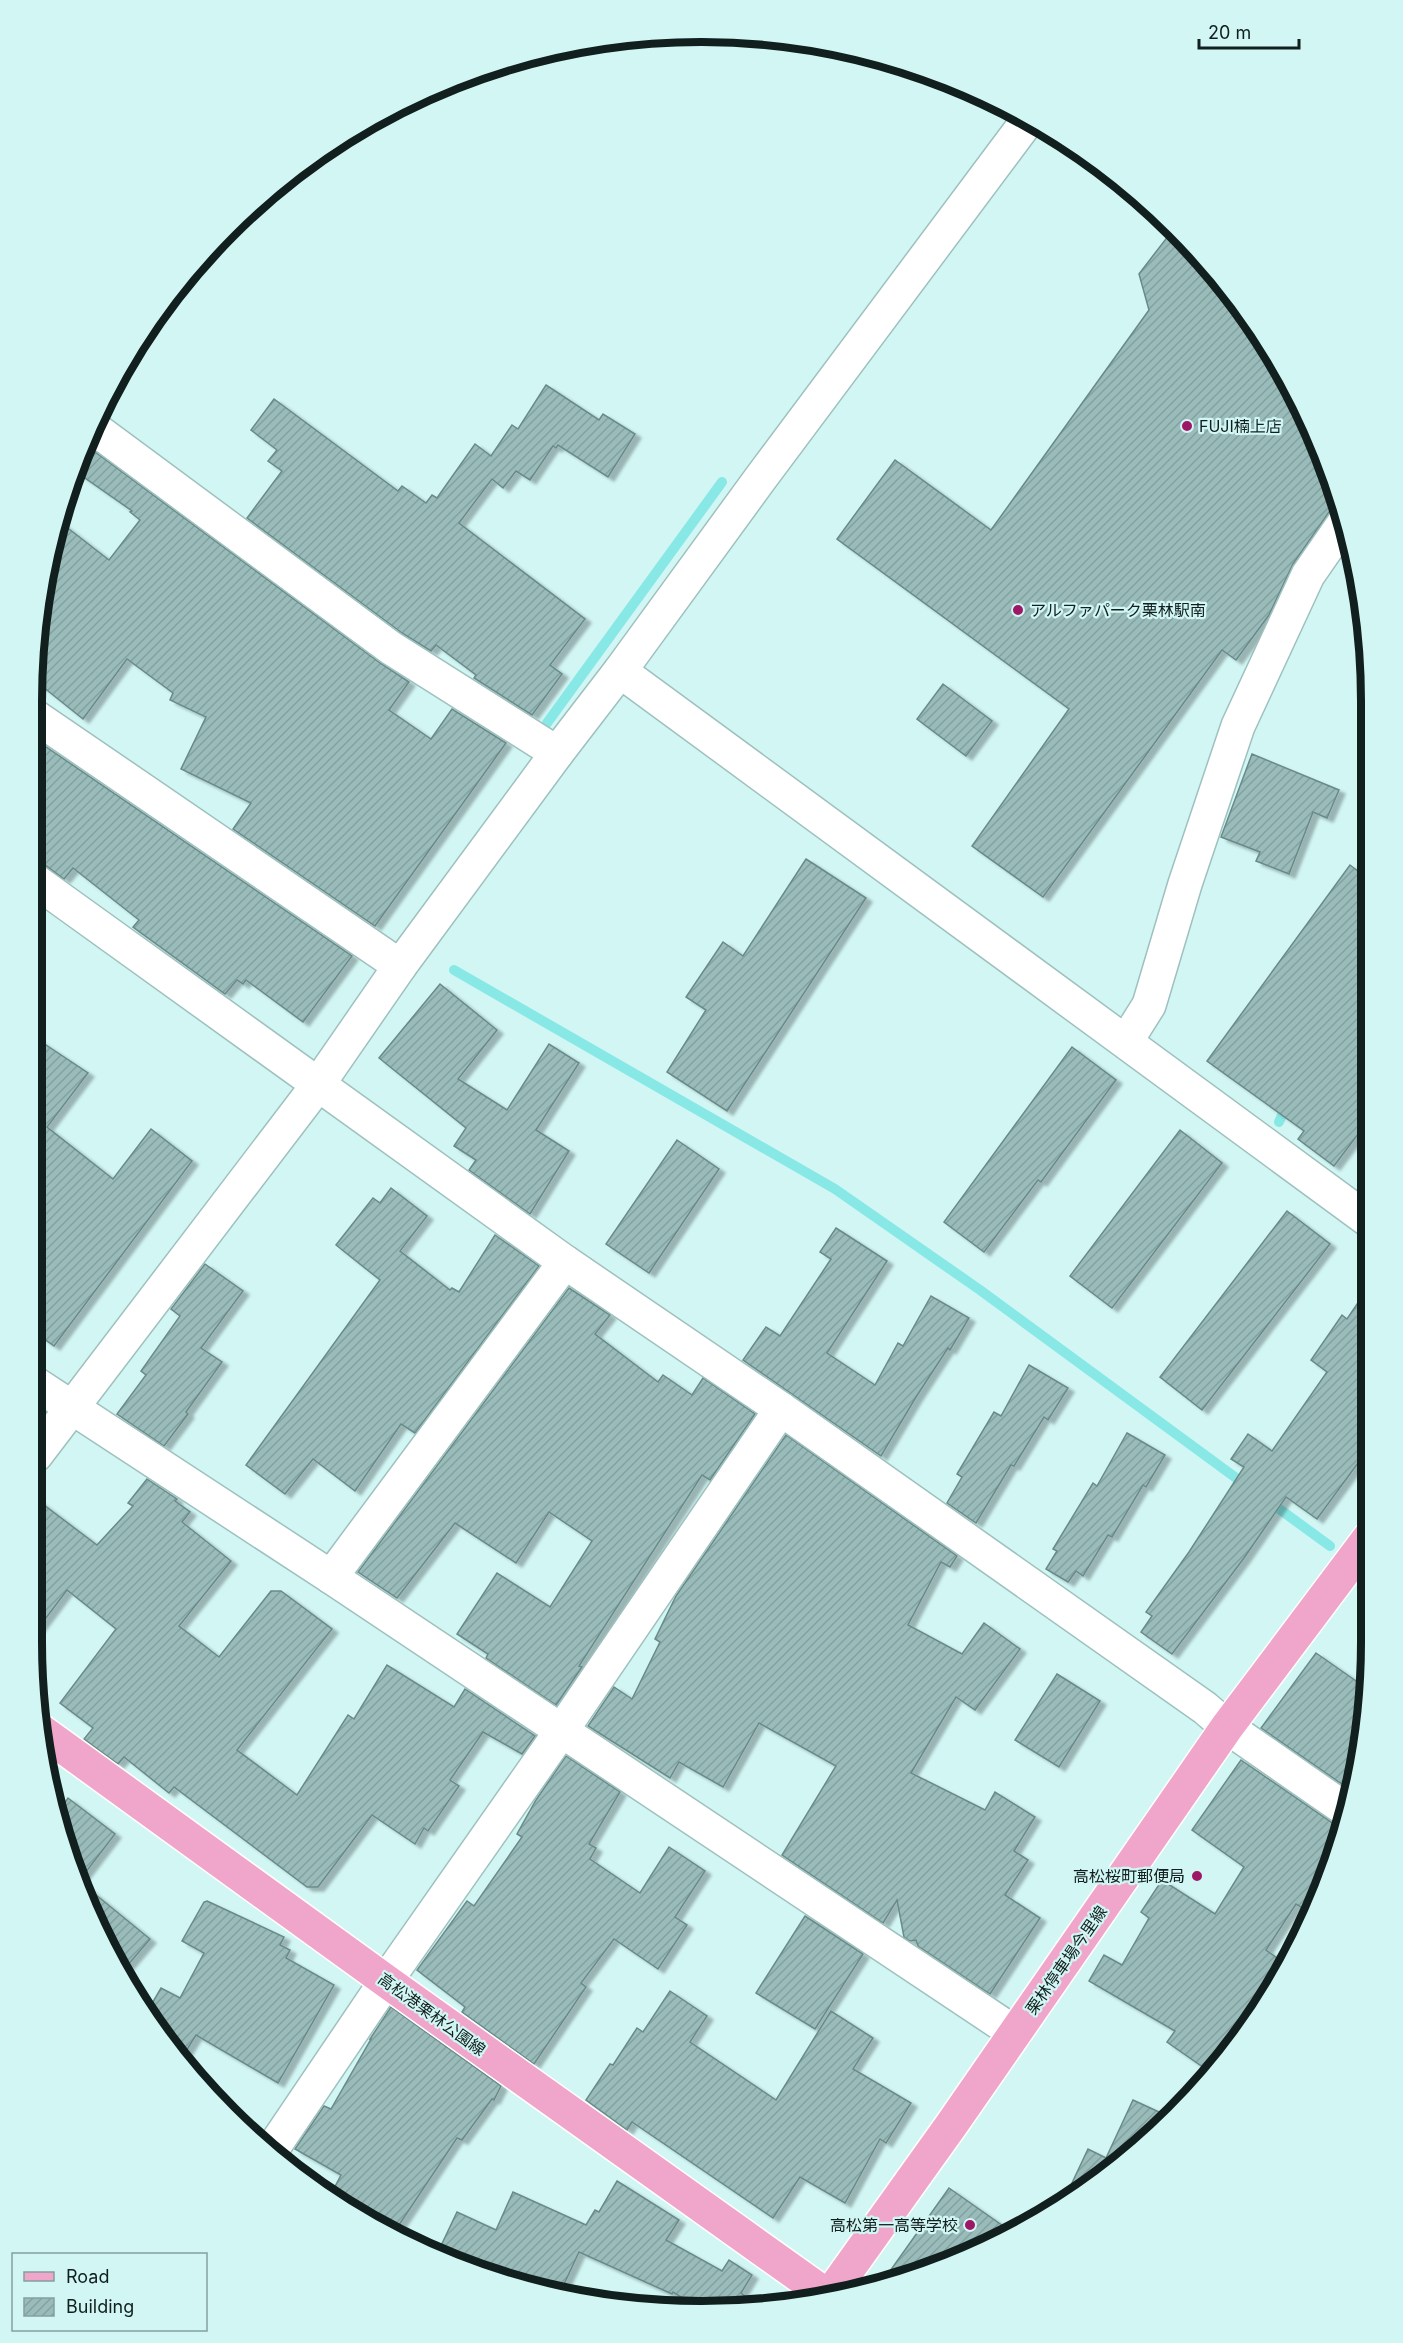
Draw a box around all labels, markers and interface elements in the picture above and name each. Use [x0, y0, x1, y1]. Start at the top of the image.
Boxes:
scale bar [1199, 12, 1300, 50]
text: 20 m [1208, 22, 1251, 43]
place label: FUJI楠上店 [1199, 416, 1282, 436]
marker: FUJI楠上店 [1180, 419, 1194, 433]
place label: アルファパーク栗林駅南 [1030, 600, 1206, 620]
marker: アルファパーク栗林駅南 [1011, 603, 1025, 617]
place label: 高松桜町郵便局 [1073, 1866, 1185, 1886]
marker: 高松桜町郵便局 [1190, 1869, 1204, 1883]
street label: 栗林停車場今里線 [1021, 1902, 1111, 2018]
street label: 高松港栗林公園線 [374, 1968, 490, 2060]
place label: 高松第一高等学校 [830, 2215, 958, 2235]
marker: 高松第一高等学校 [963, 2218, 977, 2232]
legend [12, 2253, 207, 2331]
text: Road [66, 2266, 109, 2287]
text: Building [66, 2296, 134, 2317]

